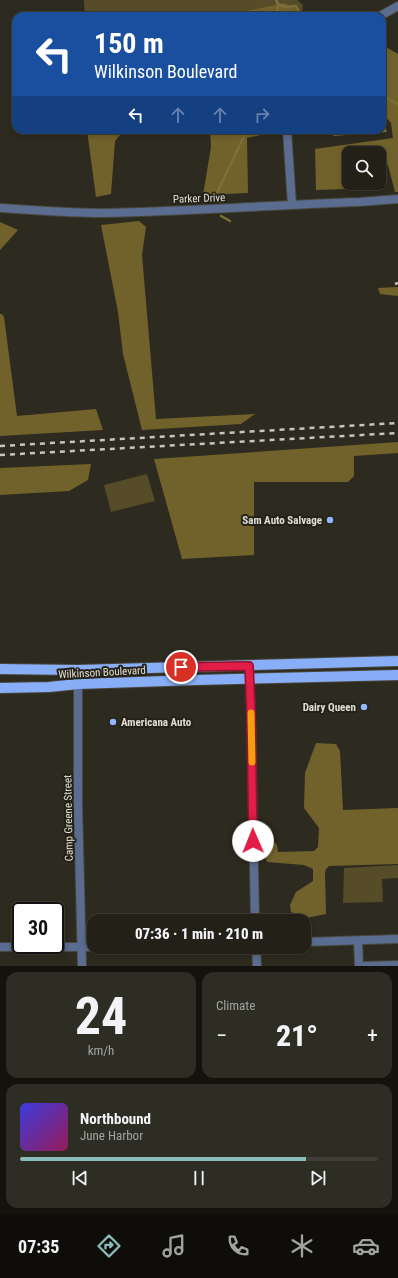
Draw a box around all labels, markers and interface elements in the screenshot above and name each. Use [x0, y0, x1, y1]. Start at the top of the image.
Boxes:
text: 150 m [94, 27, 164, 60]
icon: left [28, 28, 80, 80]
text: Wilkinson Boulevard [94, 61, 237, 82]
icon: left [125, 104, 147, 126]
icon: ahead [167, 104, 189, 126]
icon: ahead [209, 104, 231, 126]
icon: right [251, 104, 273, 126]
map controls [342, 146, 386, 190]
button: search [342, 146, 386, 190]
street label: Parker Drive [173, 191, 225, 206]
place label: Sam Auto Salvage [242, 514, 322, 527]
marker: Sam Auto Salvage [325, 515, 335, 525]
pin [164, 650, 198, 684]
icon: arrive [170, 656, 192, 678]
street label: Wilkinson Boulevard [58, 664, 146, 681]
place label: Dairy Queen [303, 701, 356, 714]
marker: Dairy Queen [359, 702, 369, 712]
place label: Americana Auto [121, 716, 192, 729]
marker: Americana Auto [108, 717, 118, 727]
street label: Camp Greene Street [61, 775, 76, 861]
position arrow [232, 820, 274, 862]
speed limit sign: 30 [12, 902, 64, 954]
text: 07:36 · 1 min · 210 m [135, 925, 263, 943]
text: 24 [75, 986, 127, 1047]
text: Climate [216, 998, 255, 1013]
text: 21° [276, 1018, 318, 1053]
text: − [216, 1023, 227, 1048]
text: + [367, 1023, 378, 1048]
text: km/h [88, 1043, 114, 1058]
text: Northbound [80, 1110, 151, 1128]
text: June Harbor [80, 1128, 143, 1143]
icon: previous [69, 1167, 91, 1189]
icon: pause [188, 1167, 210, 1189]
icon: next [307, 1167, 329, 1189]
icon: directions [95, 1232, 123, 1260]
icon: music [160, 1232, 188, 1260]
icon: phone [224, 1232, 252, 1260]
icon: climate [288, 1232, 316, 1260]
icon: car [352, 1232, 380, 1260]
text: 07:35 [18, 1236, 59, 1257]

